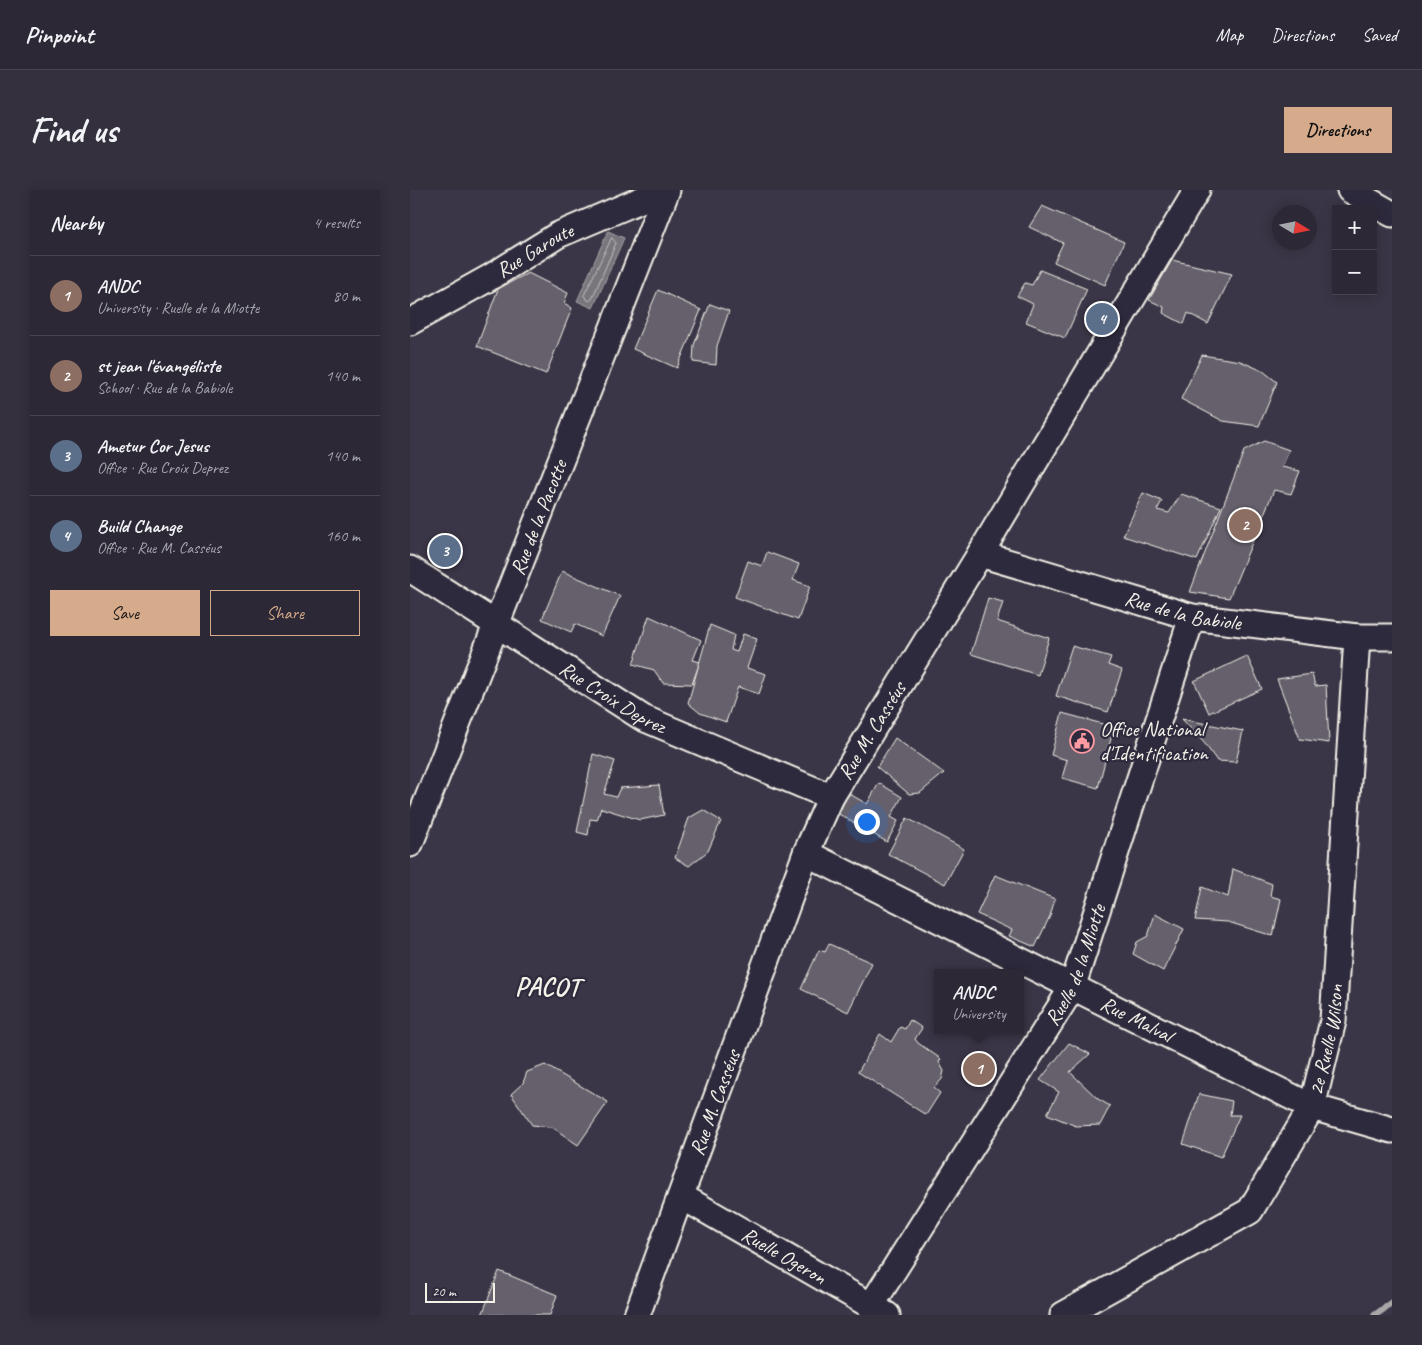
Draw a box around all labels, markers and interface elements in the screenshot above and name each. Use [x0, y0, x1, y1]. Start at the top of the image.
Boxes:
text: Pinpoint [25, 20, 94, 50]
text: Map [1216, 24, 1243, 46]
text: Directions [1271, 24, 1334, 46]
text: Saved [1362, 24, 1397, 46]
button: Directions [1284, 107, 1392, 153]
text: Find us [30, 108, 117, 153]
north arrow [1272, 205, 1317, 250]
map controls [1332, 205, 1377, 295]
button: + [1332, 205, 1377, 250]
text: Nearby [50, 210, 103, 236]
text: 4 results [313, 213, 360, 233]
street label: Rue Garoute [491, 217, 578, 283]
button: − [1332, 250, 1377, 295]
text: ANDC [97, 274, 139, 298]
text: 1 [62, 286, 70, 306]
text: 80 m [333, 286, 360, 306]
text: University · Ruelle de la Miotte [97, 298, 259, 318]
pin: 4 [1086, 300, 1118, 338]
text: st jean l'évangéliste [97, 354, 221, 378]
text: 2 [62, 366, 70, 386]
text: 140 m [326, 366, 360, 386]
text: School · Rue de la Babiole [97, 378, 232, 398]
text: Ametur Cor Jesus [97, 434, 209, 458]
text: 3 [62, 446, 70, 466]
text: 140 m [326, 446, 360, 466]
street label: Rue de la Pacotte [504, 454, 573, 579]
text: Office · Rue Croix Deprez [97, 458, 228, 478]
pin: 2 [1229, 506, 1261, 544]
text: Build Change [97, 514, 181, 538]
text: 4 [62, 526, 70, 546]
text: 160 m [326, 526, 360, 546]
pin: 3 [429, 532, 461, 570]
text: Office · Rue M. Casséus [97, 538, 221, 558]
street label: Rue de la Babiole [1122, 585, 1244, 636]
button: Save [50, 590, 200, 636]
button: Share [210, 590, 360, 636]
street label: Rue Croix Deprez [555, 655, 672, 740]
street label: Rue M. Casséus [832, 675, 912, 784]
place label: Office National d'Identification [1100, 716, 1209, 766]
public building icon: Office National d'Identification [1069, 728, 1095, 754]
your location [854, 809, 880, 835]
street label: Ruelle de la Miotte [1039, 900, 1112, 1030]
popup [934, 969, 1024, 1034]
district label: PACOT [515, 970, 586, 1003]
text: ANDC [952, 980, 994, 1004]
street label: 2e Ruelle Wilson [1302, 983, 1348, 1098]
street label: Rue Malval [1096, 990, 1180, 1050]
text: University [952, 1004, 1006, 1024]
street label: Rue M. Casséus [684, 1045, 746, 1159]
pin: 1 [963, 1050, 995, 1088]
street label: Ruelle Ogeron [737, 1221, 831, 1290]
scale bar [425, 1280, 495, 1303]
text: 20 m [432, 1283, 456, 1300]

